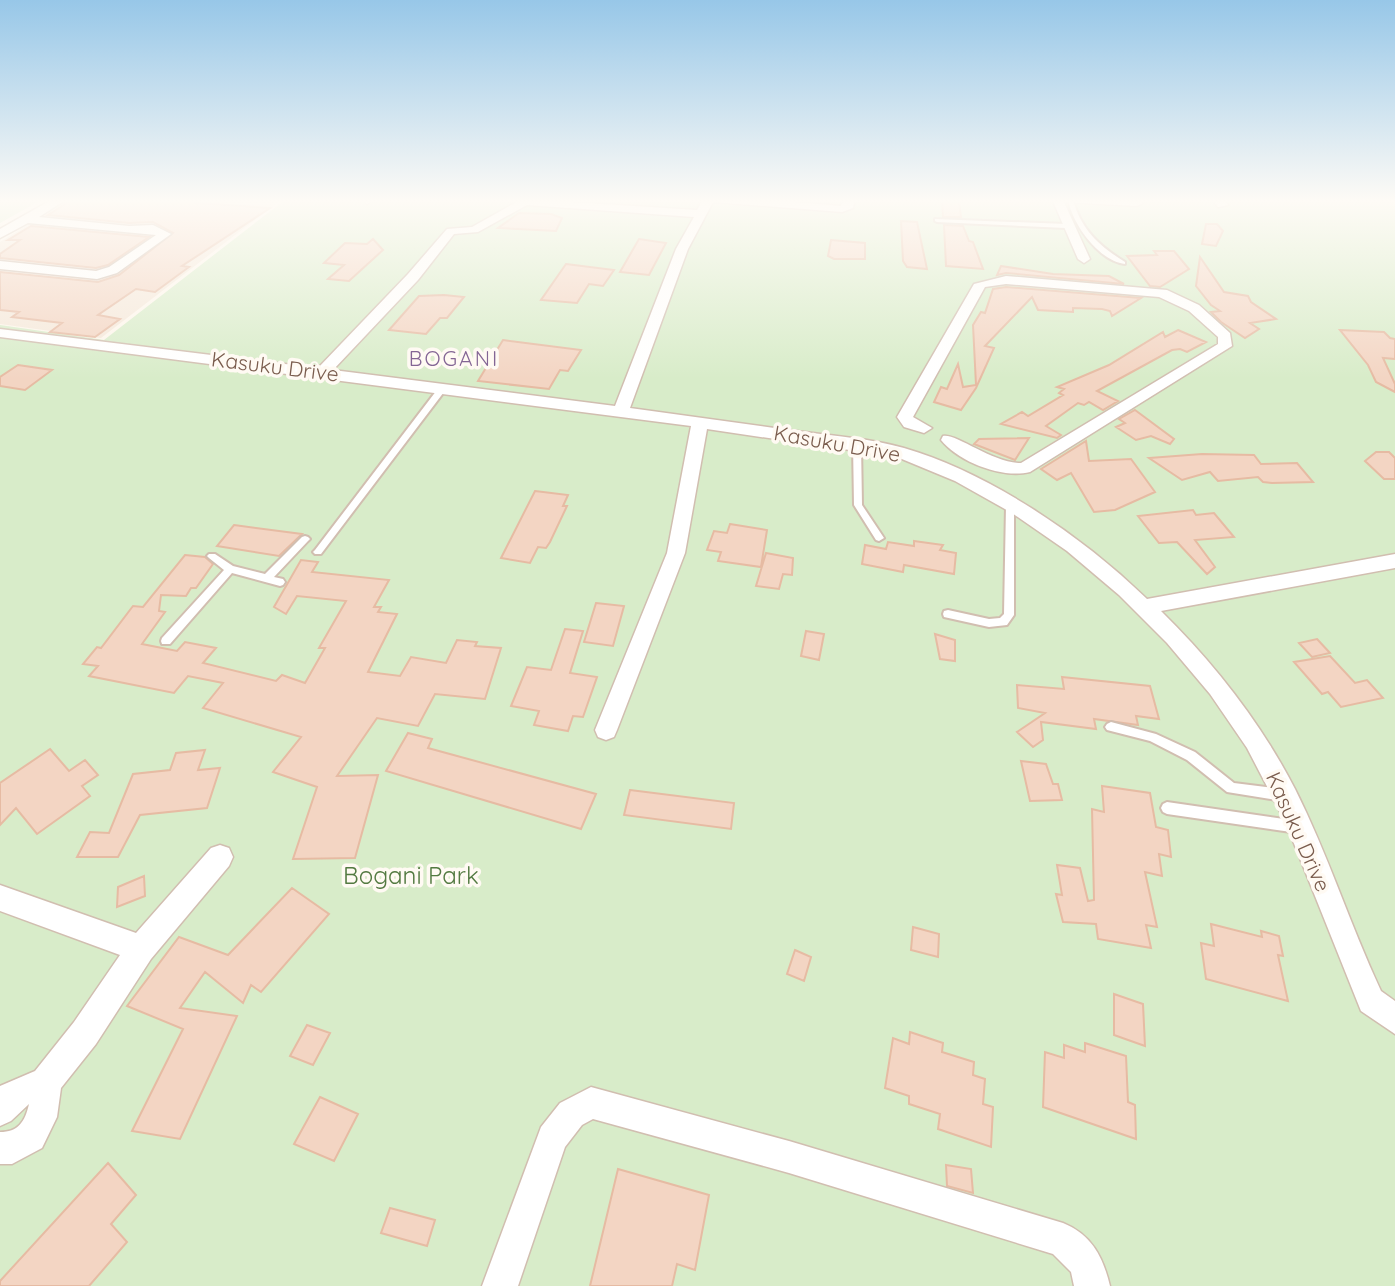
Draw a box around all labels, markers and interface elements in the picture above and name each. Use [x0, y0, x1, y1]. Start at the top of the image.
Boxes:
street label: Kasuku Drive [210, 345, 340, 387]
district label: BOGANI [409, 345, 499, 371]
street label: Kasuku Drive [772, 419, 902, 467]
street label: Kasuku Drive [1261, 768, 1337, 895]
park label: Bogani Park [343, 860, 479, 890]

